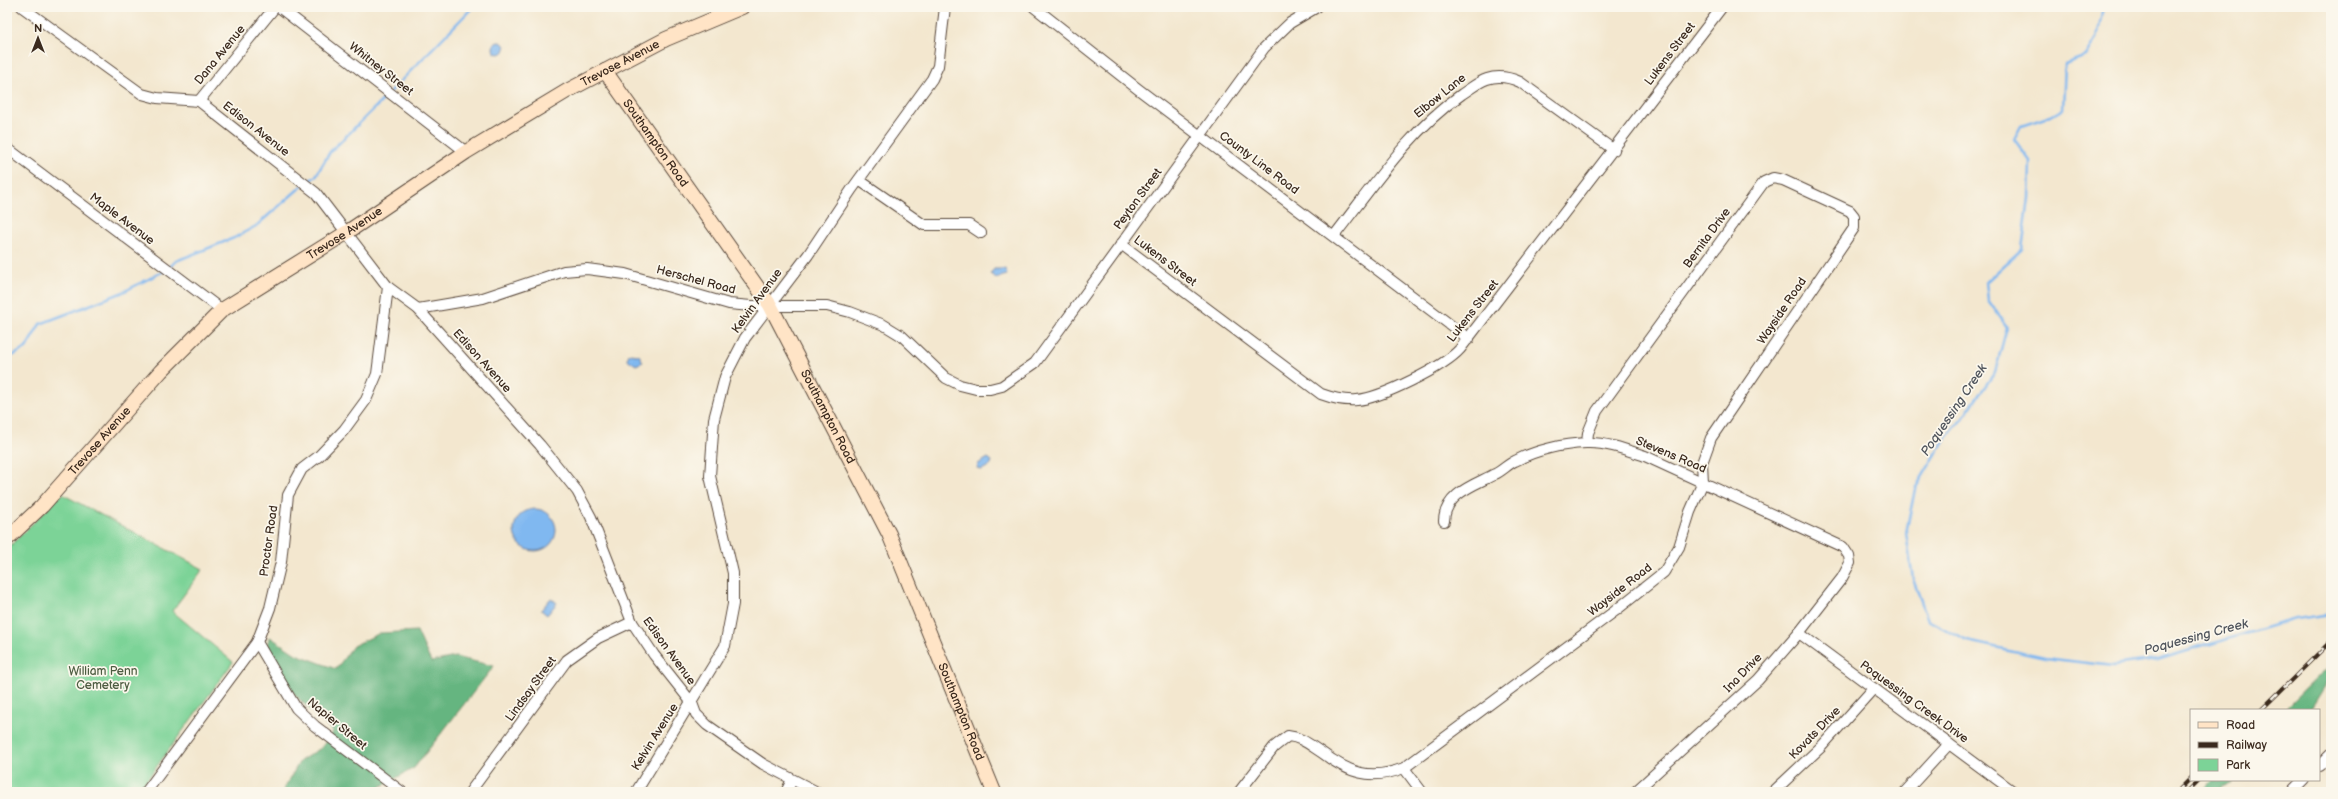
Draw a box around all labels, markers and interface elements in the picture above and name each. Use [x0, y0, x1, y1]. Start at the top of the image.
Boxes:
north arrow [18, 18, 58, 58]
street label: Lukens Street [1641, 19, 1699, 88]
text: N [34, 22, 42, 35]
street label: Dana Avenue [191, 22, 249, 88]
street label: Trevose Avenue [578, 36, 662, 90]
street label: Whitney Street [346, 39, 417, 99]
street label: Elbow Lane [1411, 70, 1469, 122]
street label: Southampton Road [620, 96, 692, 190]
street label: Edison Avenue [220, 98, 292, 160]
street label: County Line Road [1216, 128, 1302, 198]
street label: Peyton Street [1111, 165, 1166, 233]
street label: Maple Avenue [87, 190, 157, 248]
street label: Trevose Avenue [304, 203, 385, 263]
street label: Bernita Drive [1680, 205, 1734, 271]
street label: Lukens Street [1131, 232, 1200, 290]
street label: Herschel Road [655, 262, 737, 298]
street label: Kelvin Avenue [729, 266, 785, 336]
street label: Wayside Road [1754, 275, 1810, 347]
street label: Lukens Street [1444, 277, 1502, 345]
street label: Edison Avenue [449, 326, 515, 396]
water label: Poquessing Creek [1917, 361, 1991, 459]
street label: Southampton Road [797, 367, 859, 466]
street label: Trevose Avenue [65, 403, 134, 478]
street label: Stevens Road [1633, 433, 1709, 477]
street label: Proctor Road [257, 504, 281, 577]
street label: Wayside Road [1585, 560, 1655, 620]
street label: Edison Avenue [639, 614, 699, 688]
water label: Poquessing Creek [2142, 615, 2251, 659]
street label: Ina Drive [1721, 650, 1765, 696]
street label: Lindsay Street [502, 653, 560, 724]
street label: Poquessing Creek Drive [1857, 658, 1971, 746]
street label: Southampton Road [935, 661, 988, 762]
park label: William Penn Cemetery [68, 664, 138, 693]
street label: Napier Street [304, 695, 370, 753]
street label: Kelvin Avenue [628, 701, 682, 773]
street label: Kovats Drive [1786, 703, 1844, 763]
legend [2190, 709, 2320, 781]
text: Road [2226, 718, 2255, 733]
text: Railway [2226, 738, 2268, 753]
text: Park [2226, 758, 2250, 773]

